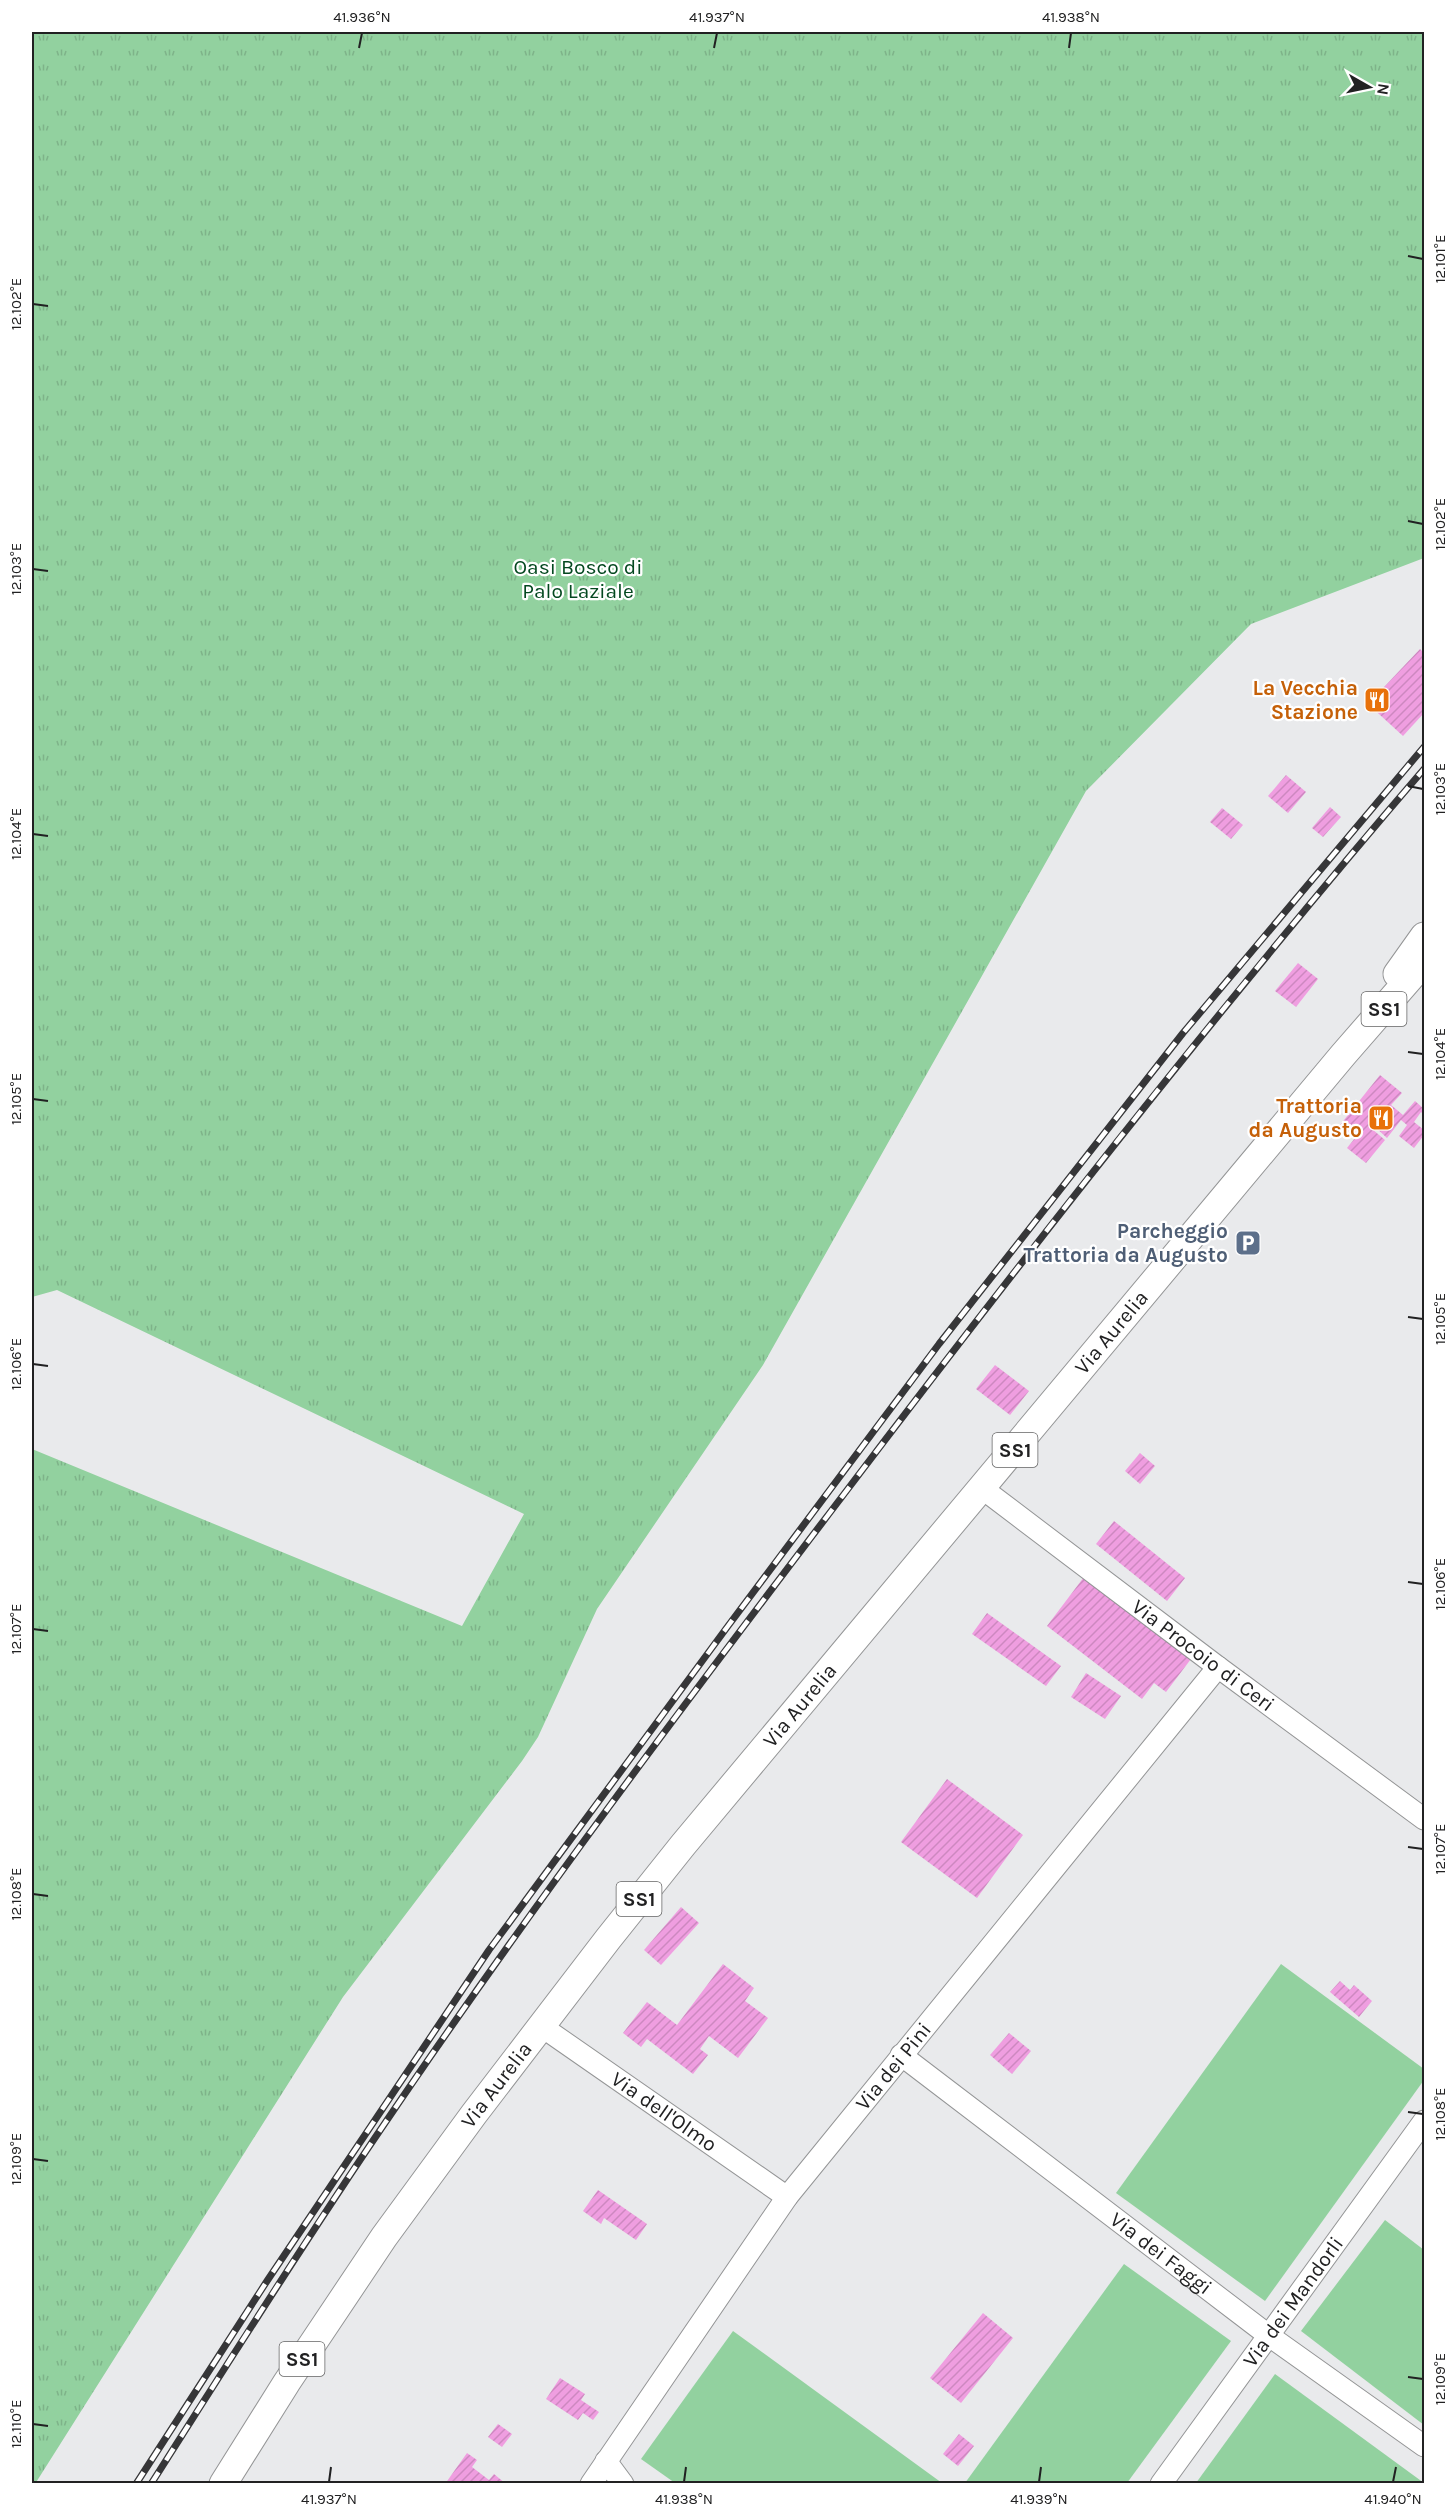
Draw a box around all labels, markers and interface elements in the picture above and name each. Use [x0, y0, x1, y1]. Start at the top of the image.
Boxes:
text: 41.936°N [333, 8, 391, 26]
text: 41.937°N [689, 8, 745, 26]
text: 41.938°N [1042, 8, 1100, 26]
north arrow [1339, 57, 1399, 117]
text: N [1373, 82, 1394, 96]
text: 12.101°E [1431, 235, 1449, 283]
text: 12.102°E [7, 278, 25, 330]
text: 12.102°E [1431, 498, 1449, 550]
text: 12.103°E [7, 543, 25, 595]
park label: Oasi Bosco di Palo Laziale [514, 555, 642, 603]
place label: La Vecchia Stazione [1253, 676, 1358, 724]
restaurant icon: La Vecchia Stazione [1362, 685, 1392, 715]
text: 12.103°E [1431, 763, 1449, 815]
text: 12.104°E [7, 808, 25, 860]
road number: SS1 [1362, 992, 1406, 1026]
text: 12.104°E [1431, 1028, 1449, 1080]
text: 12.105°E [7, 1073, 25, 1125]
place label: Trattoria da Augusto [1249, 1094, 1362, 1142]
restaurant icon: Trattoria da Augusto [1366, 1103, 1396, 1133]
place label: Parcheggio Trattoria da Augusto [1023, 1219, 1228, 1267]
parking icon: Parcheggio Trattoria da Augusto [1233, 1228, 1263, 1258]
street label: Via Aurelia [1070, 1286, 1153, 1379]
text: 12.105°E [1431, 1293, 1449, 1345]
text: 12.106°E [7, 1338, 25, 1390]
road number: SS1 [992, 1433, 1038, 1467]
text: 12.106°E [1431, 1558, 1449, 1610]
street label: Via Procoio di Ceri [1127, 1594, 1279, 1716]
text: 12.107°E [7, 1604, 25, 1654]
street label: Via Aurelia [758, 1659, 841, 1752]
text: 12.107°E [1431, 1824, 1449, 1874]
text: 12.108°E [7, 1868, 25, 1920]
road number: SS1 [616, 1882, 662, 1916]
street label: Via dei Pini [851, 2018, 936, 2115]
street label: Via Aurelia [456, 2037, 537, 2132]
street label: Via dell'Olmo [607, 2067, 722, 2157]
text: 12.108°E [1431, 2088, 1449, 2140]
text: 12.109°E [7, 2133, 25, 2185]
street label: Via dei Faggi [1106, 2207, 1216, 2300]
street label: Via dei Mandorli [1238, 2232, 1348, 2372]
road number: SS1 [280, 2342, 324, 2376]
text: 12.109°E [1431, 2353, 1449, 2405]
text: 12.110°E [7, 2400, 25, 2448]
text: 41.937°N [301, 2490, 357, 2508]
text: 41.938°N [655, 2490, 713, 2508]
text: 41.939°N [1010, 2490, 1068, 2508]
text: 41.940°N [1364, 2490, 1422, 2508]

